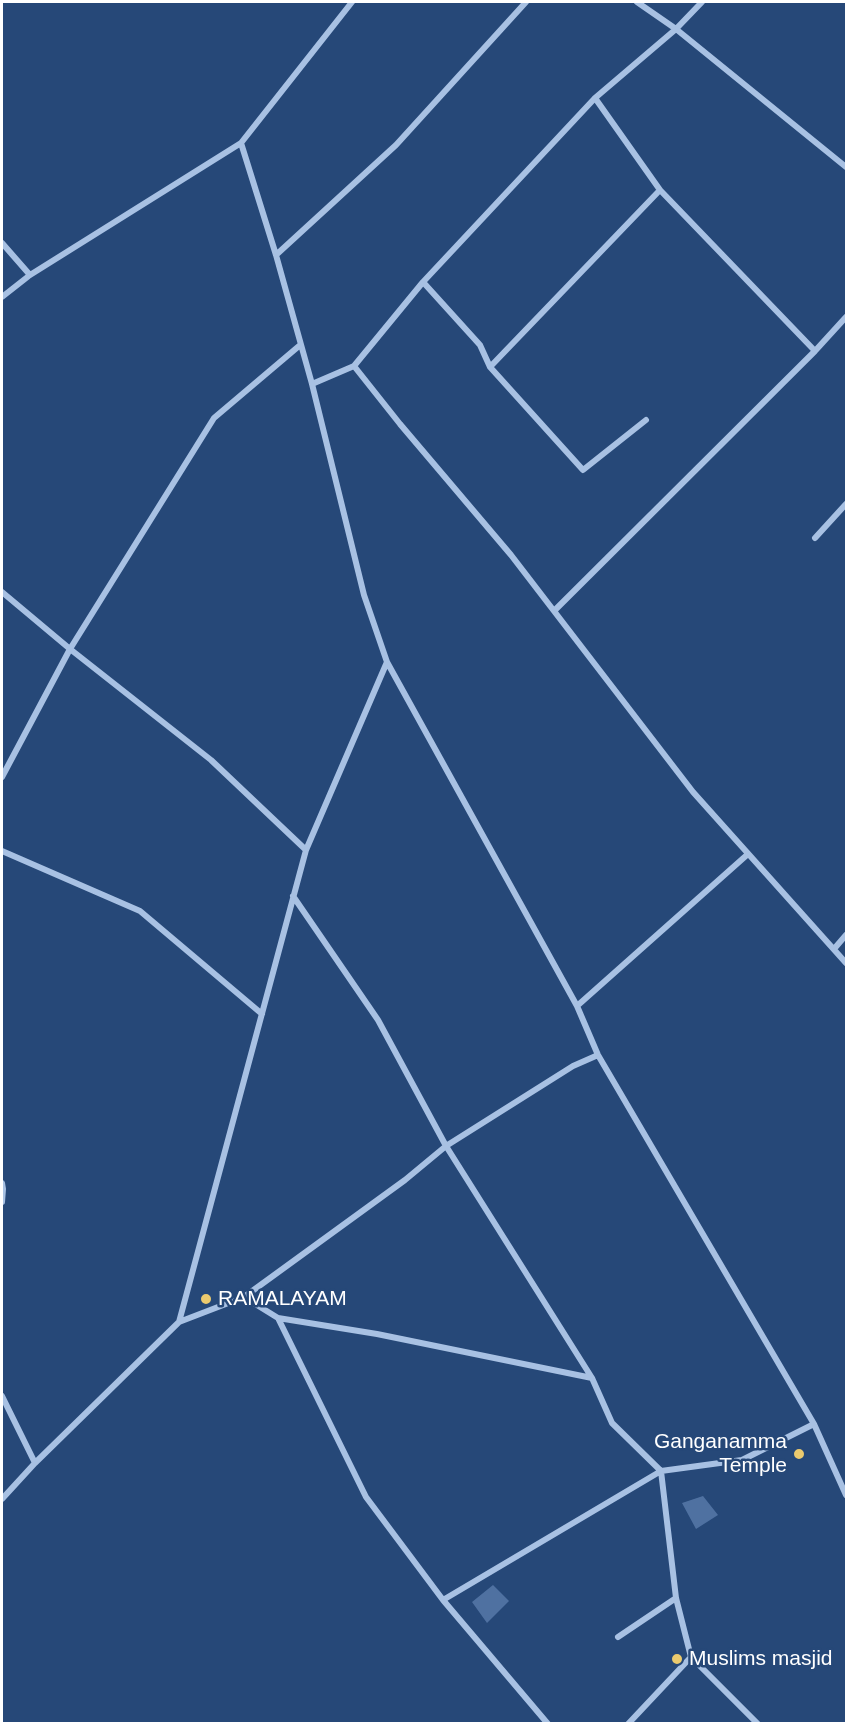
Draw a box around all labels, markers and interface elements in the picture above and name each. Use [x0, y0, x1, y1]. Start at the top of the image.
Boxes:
place label: RAMALAYAM [218, 1286, 347, 1312]
marker: RAMALAYAM [199, 1292, 213, 1306]
place label: Ganganamma Temple [654, 1429, 787, 1479]
marker: Ganganamma Temple [792, 1447, 806, 1461]
place label: Muslims masjid [689, 1646, 833, 1672]
marker: Muslims masjid [670, 1652, 684, 1666]

